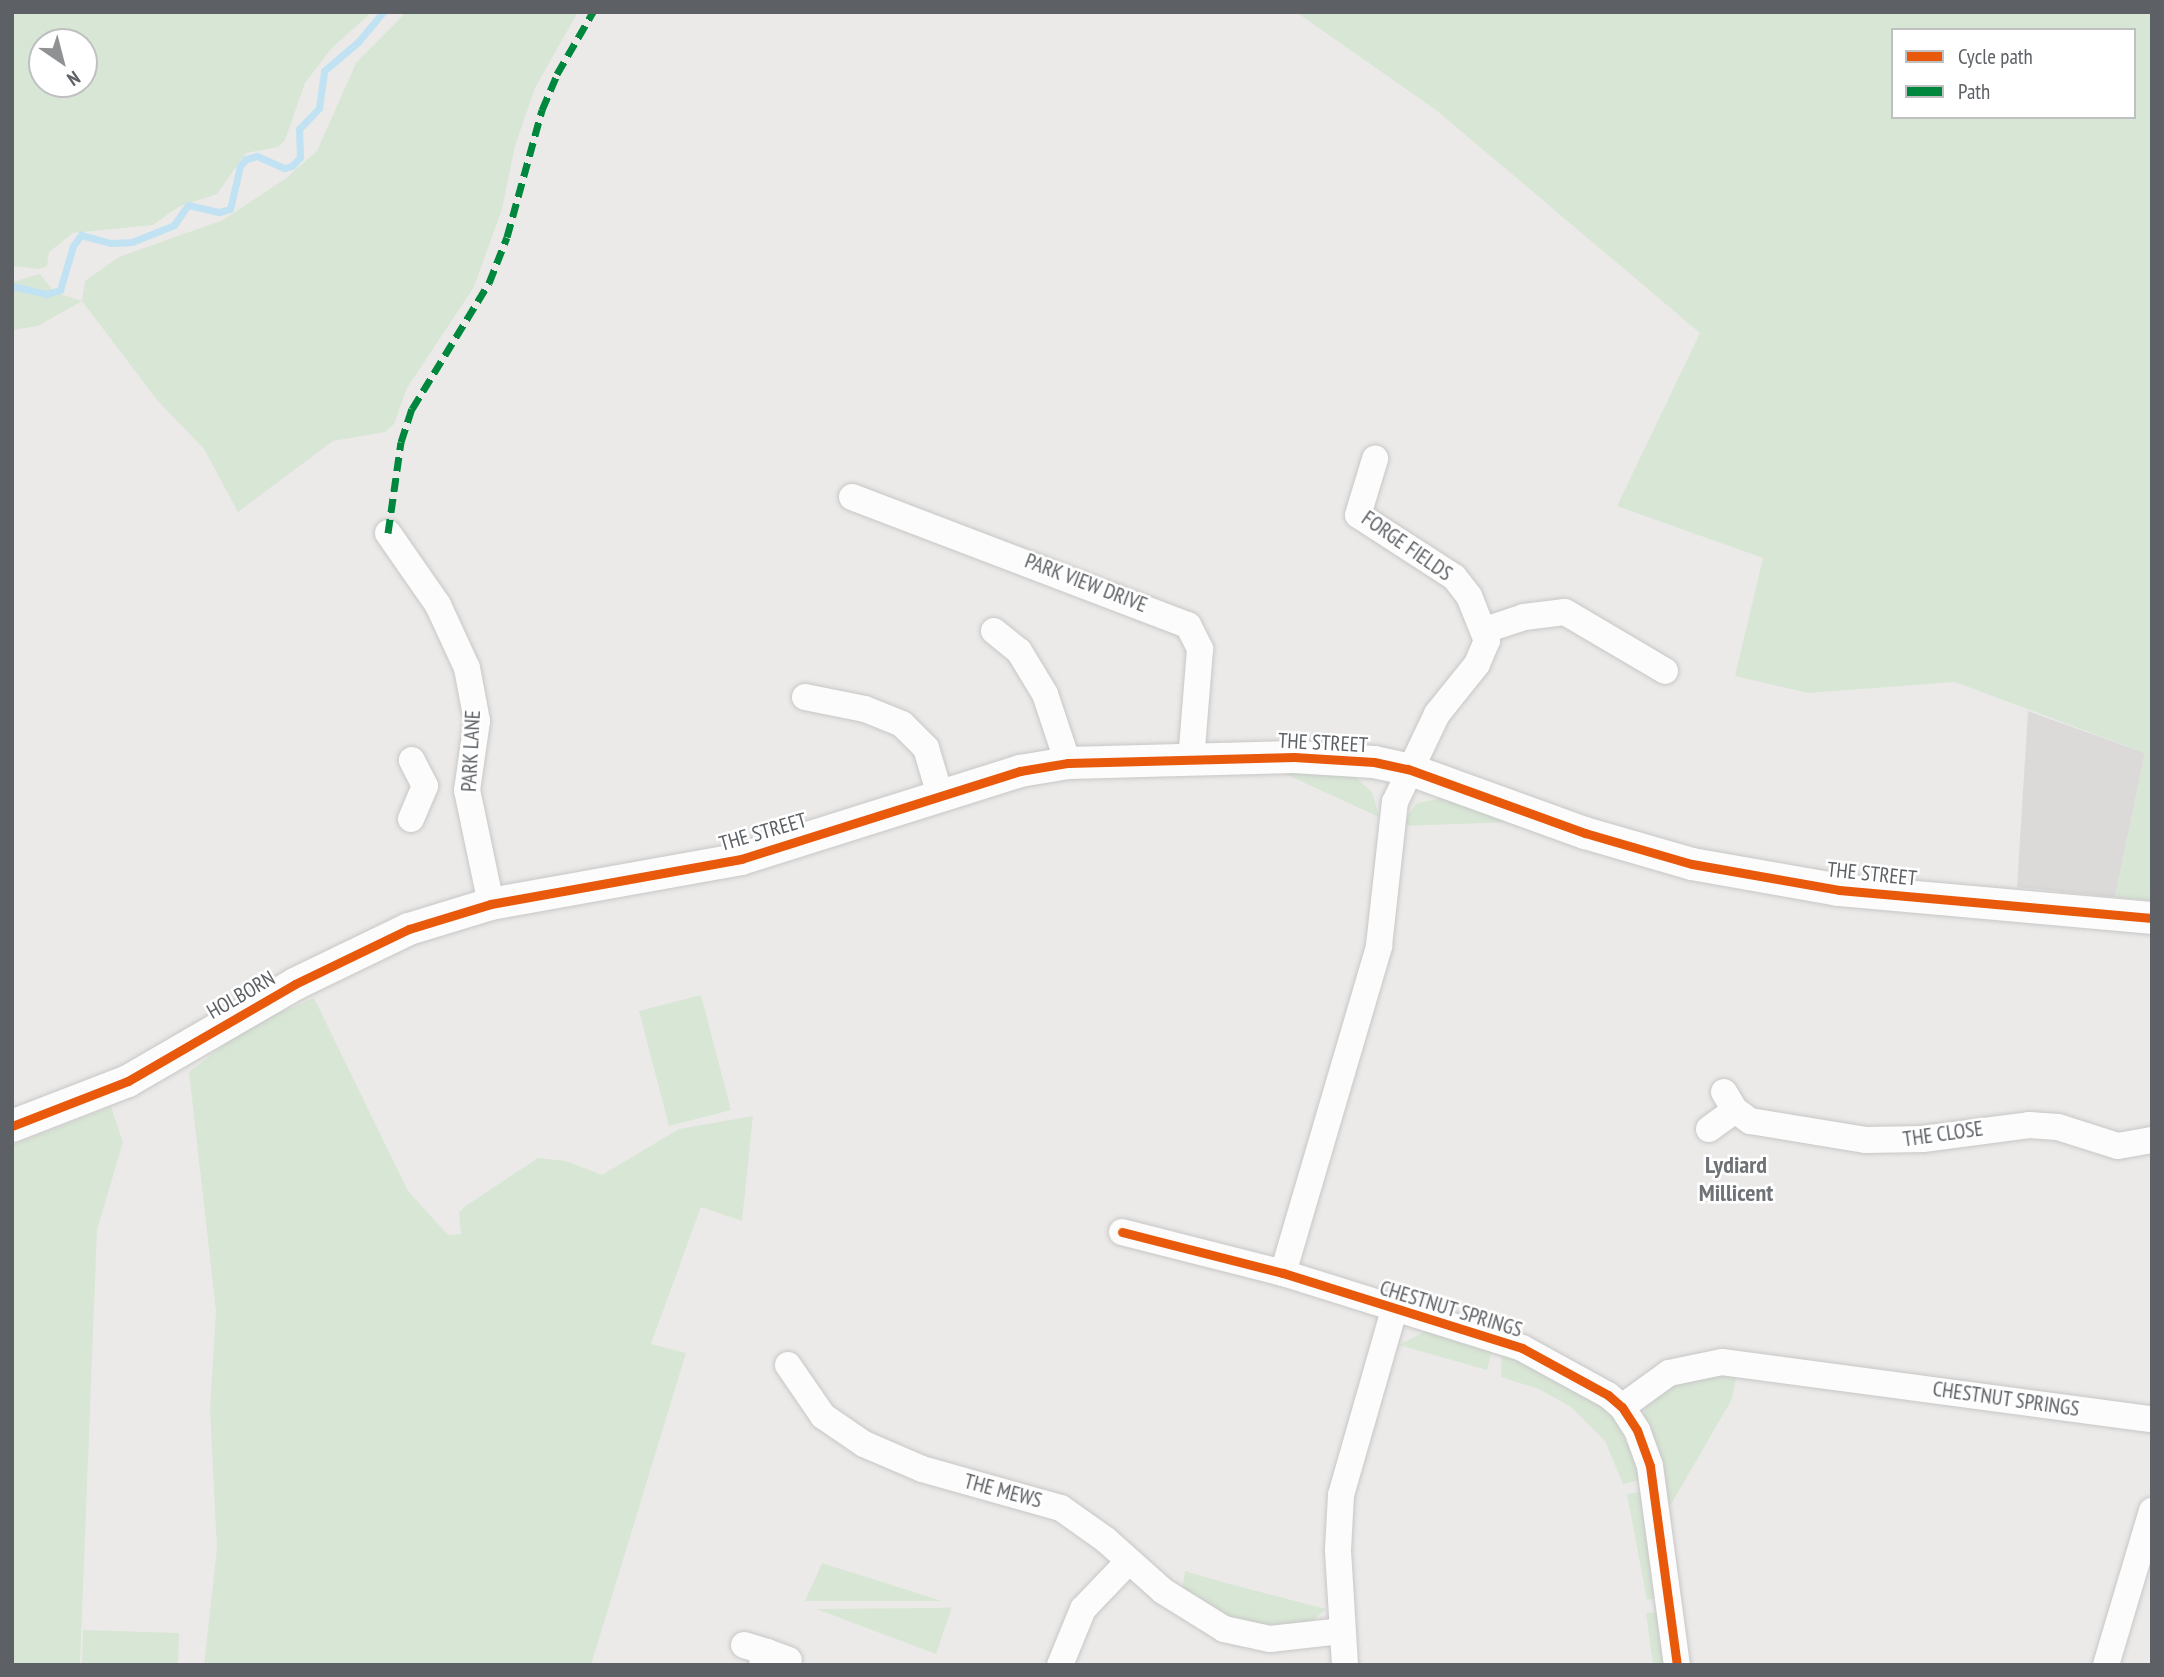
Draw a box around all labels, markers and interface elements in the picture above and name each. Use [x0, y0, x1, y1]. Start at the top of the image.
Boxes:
north arrow [28, 28, 98, 98]
legend [1891, 28, 2136, 119]
text: Cycle path [1958, 43, 2033, 70]
text: N [63, 66, 85, 91]
text: Path [1958, 78, 1990, 105]
street label: FORGE FIELDS [1357, 506, 1457, 586]
street label: PARK VIEW DRIVE [1021, 548, 1151, 618]
street label: PARK LANE [456, 709, 486, 793]
street label: THE STREET [1277, 728, 1369, 758]
street label: THE STREET [716, 807, 810, 857]
street label: THE STREET [1826, 857, 1918, 891]
street label: HOLBORN [203, 966, 279, 1024]
street label: THE CLOSE [1901, 1116, 1985, 1152]
district label: Lydiard Millicent [1699, 1151, 1773, 1207]
street label: CHESTNUT SPRINGS [1376, 1275, 1526, 1343]
street label: CHESTNUT SPRINGS [1931, 1376, 2081, 1422]
street label: THE MEWS [961, 1469, 1045, 1513]

